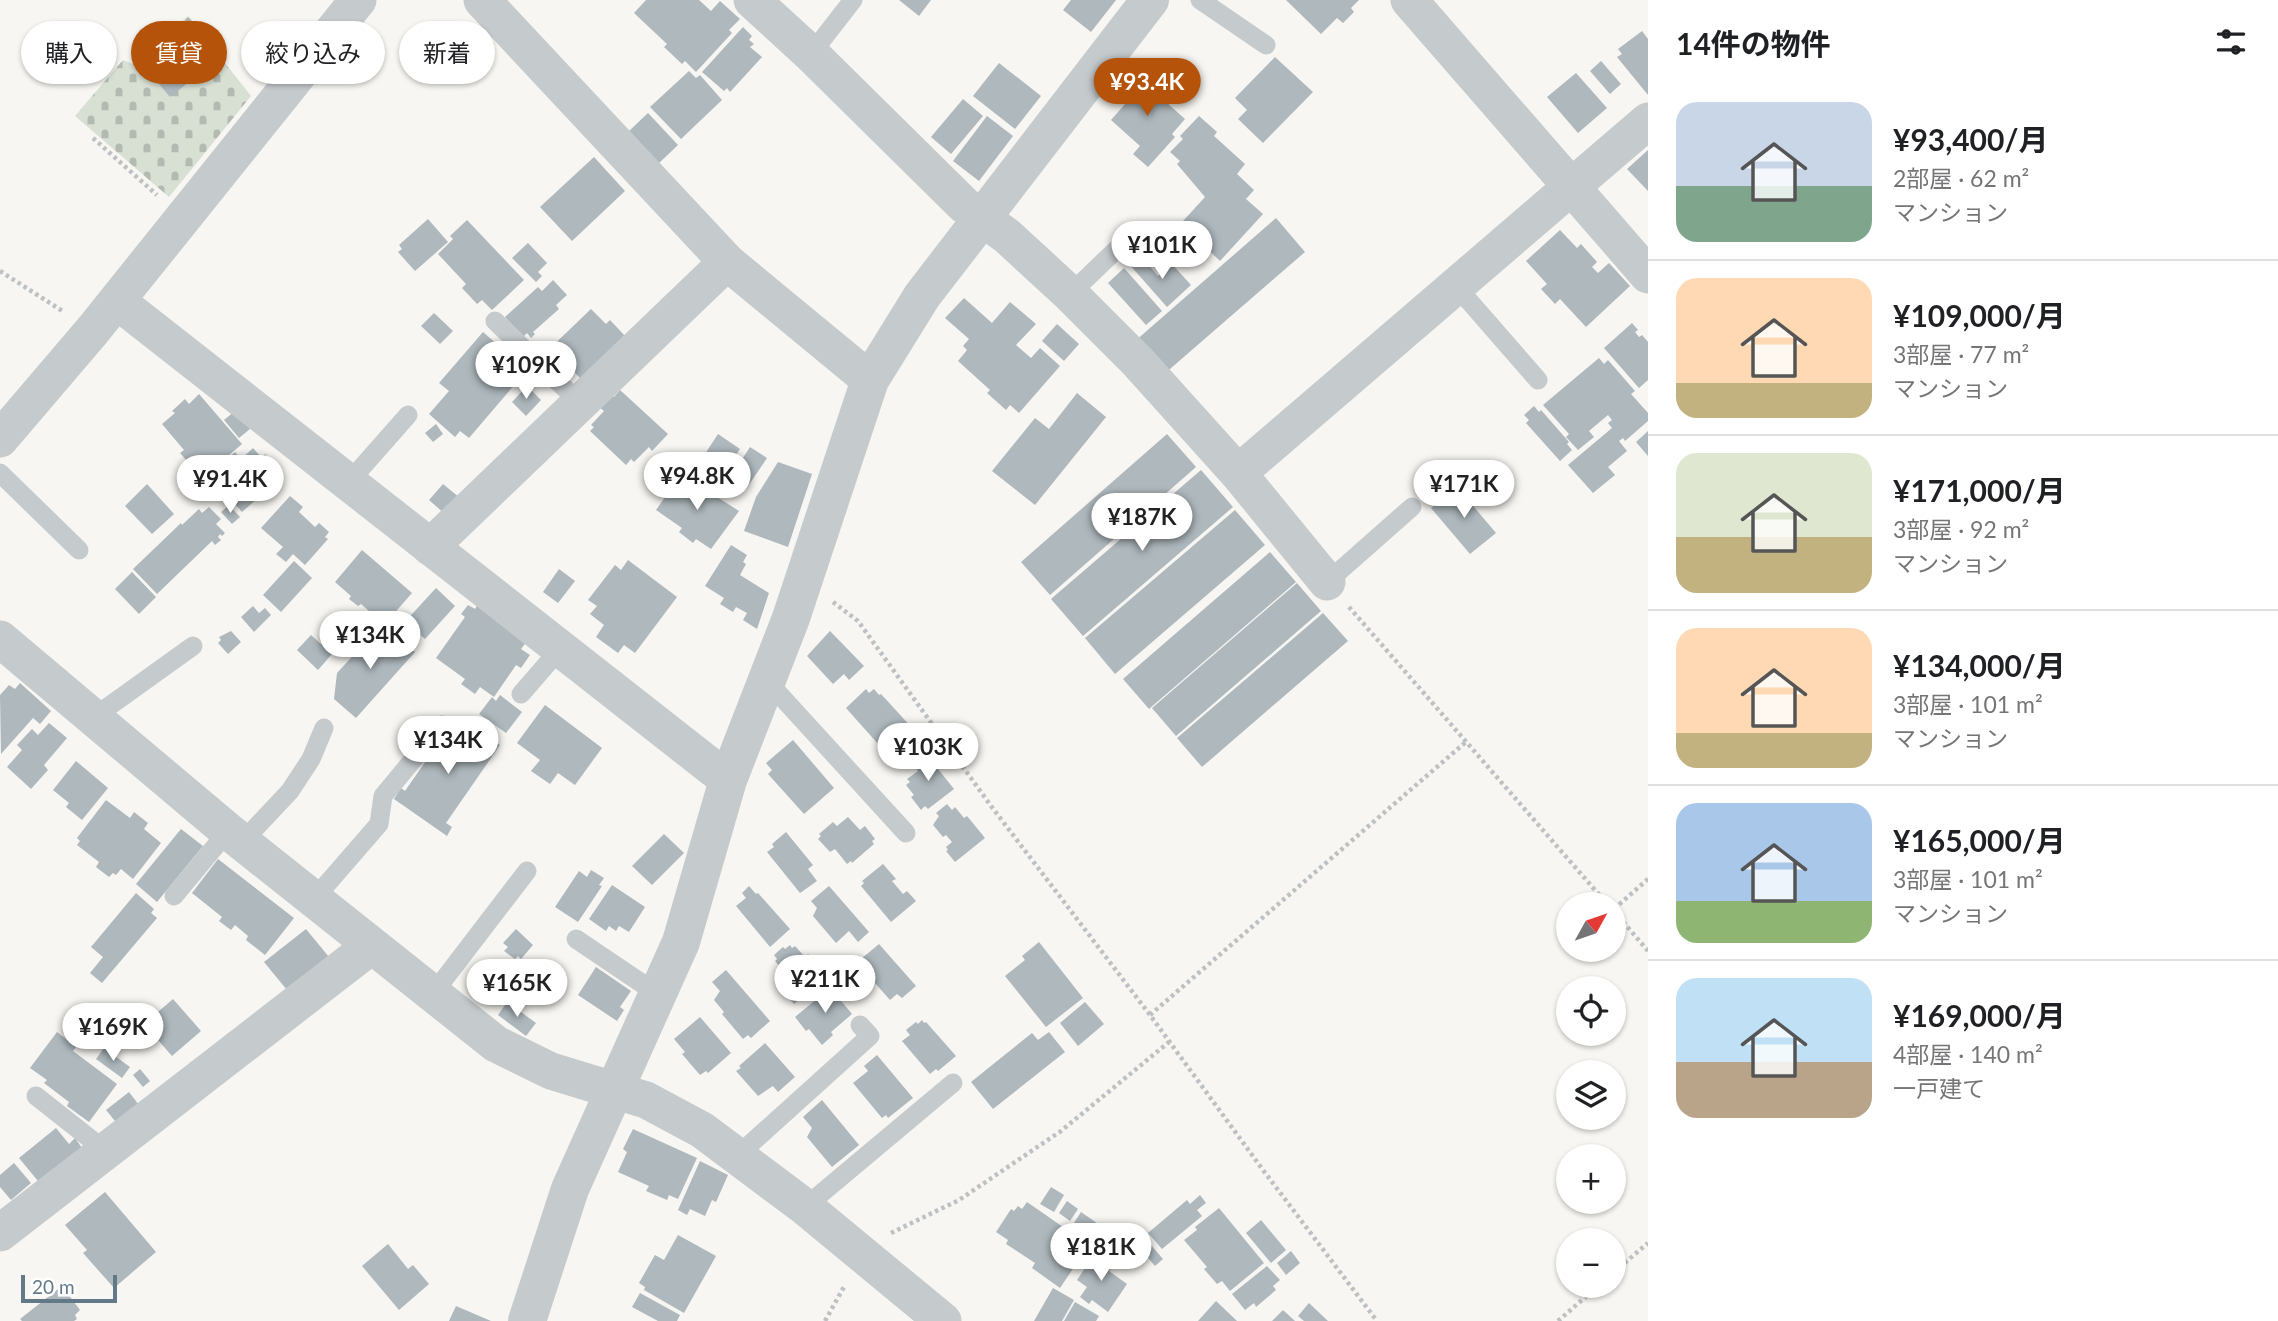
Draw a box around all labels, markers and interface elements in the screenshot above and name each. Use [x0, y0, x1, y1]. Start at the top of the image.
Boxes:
chip: 購入 [21, 21, 117, 84]
chip: 賃貸 [131, 21, 227, 84]
chip: 絞り込み [241, 21, 385, 84]
chip: 新着 [399, 21, 495, 84]
icon: filters [2212, 23, 2250, 61]
text: 14件の物件 [1676, 25, 1831, 61]
pin: ¥93.4K [1090, 58, 1204, 118]
text: ¥93.4K [1110, 67, 1184, 95]
text: ¥93,400/月 [1893, 121, 2048, 157]
icon: home [1732, 130, 1816, 214]
text: 2部屋 · 62 m² [1893, 164, 2029, 192]
text: マンション [1893, 198, 2008, 226]
pin: ¥101K [1113, 222, 1211, 281]
text: ¥101K [1127, 230, 1197, 258]
text: ¥109,000/月 [1893, 297, 2066, 333]
icon: home [1732, 306, 1816, 390]
text: 3部屋 · 77 m² [1893, 340, 2029, 368]
pin: ¥109K [477, 342, 575, 401]
text: ¥109K [491, 350, 561, 378]
text: マンション [1893, 374, 2008, 402]
pin: ¥94.8K [640, 452, 754, 512]
pin: ¥91.4K [173, 456, 287, 515]
text: ¥94.8K [660, 461, 734, 489]
pin: ¥171K [1415, 461, 1513, 520]
text: ¥91.4K [193, 464, 267, 492]
text: ¥171K [1429, 469, 1499, 497]
text: ¥171,000/月 [1893, 472, 2066, 508]
icon: home [1732, 481, 1816, 565]
pin: ¥187K [1093, 494, 1191, 553]
text: ¥187K [1107, 502, 1177, 530]
text: 3部屋 · 92 m² [1893, 515, 2029, 543]
text: マンション [1893, 549, 2008, 577]
pin: ¥134K [321, 612, 419, 671]
text: ¥134K [335, 620, 405, 648]
text: ¥134,000/月 [1893, 647, 2066, 683]
icon: home [1732, 656, 1816, 740]
text: 3部屋 · 101 m² [1893, 690, 2043, 718]
pin: ¥134K [399, 716, 497, 776]
pin: ¥103K [879, 724, 977, 783]
text: マンション [1893, 724, 2008, 752]
text: ¥134K [413, 725, 483, 753]
text: ¥103K [893, 732, 963, 760]
text: ¥165,000/月 [1893, 822, 2066, 858]
icon: home [1732, 831, 1816, 915]
text: 3部屋 · 101 m² [1893, 865, 2043, 893]
north arrow [1556, 892, 1626, 962]
map controls [1556, 892, 1626, 1298]
text: マンション [1893, 899, 2008, 927]
pin: ¥211K [776, 956, 874, 1015]
pin: ¥165K [468, 960, 566, 1019]
text: ¥211K [790, 964, 860, 992]
text: ¥165K [482, 968, 552, 996]
button: locate [1556, 976, 1626, 1046]
text: ¥169,000/月 [1893, 997, 2066, 1033]
pin: ¥169K [64, 1004, 162, 1063]
icon: home [1732, 1006, 1816, 1090]
text: ¥169K [78, 1012, 148, 1040]
text: 4部屋 · 140 m² [1893, 1040, 2043, 1068]
button: layers [1556, 1060, 1626, 1130]
text: 一戸建て [1893, 1074, 1985, 1102]
button: + [1556, 1144, 1626, 1214]
pin: ¥181K [1052, 1224, 1150, 1283]
button: − [1556, 1228, 1626, 1298]
text: ¥181K [1066, 1232, 1136, 1260]
scale bar [21, 1272, 117, 1304]
text: 20 m [32, 1275, 75, 1298]

